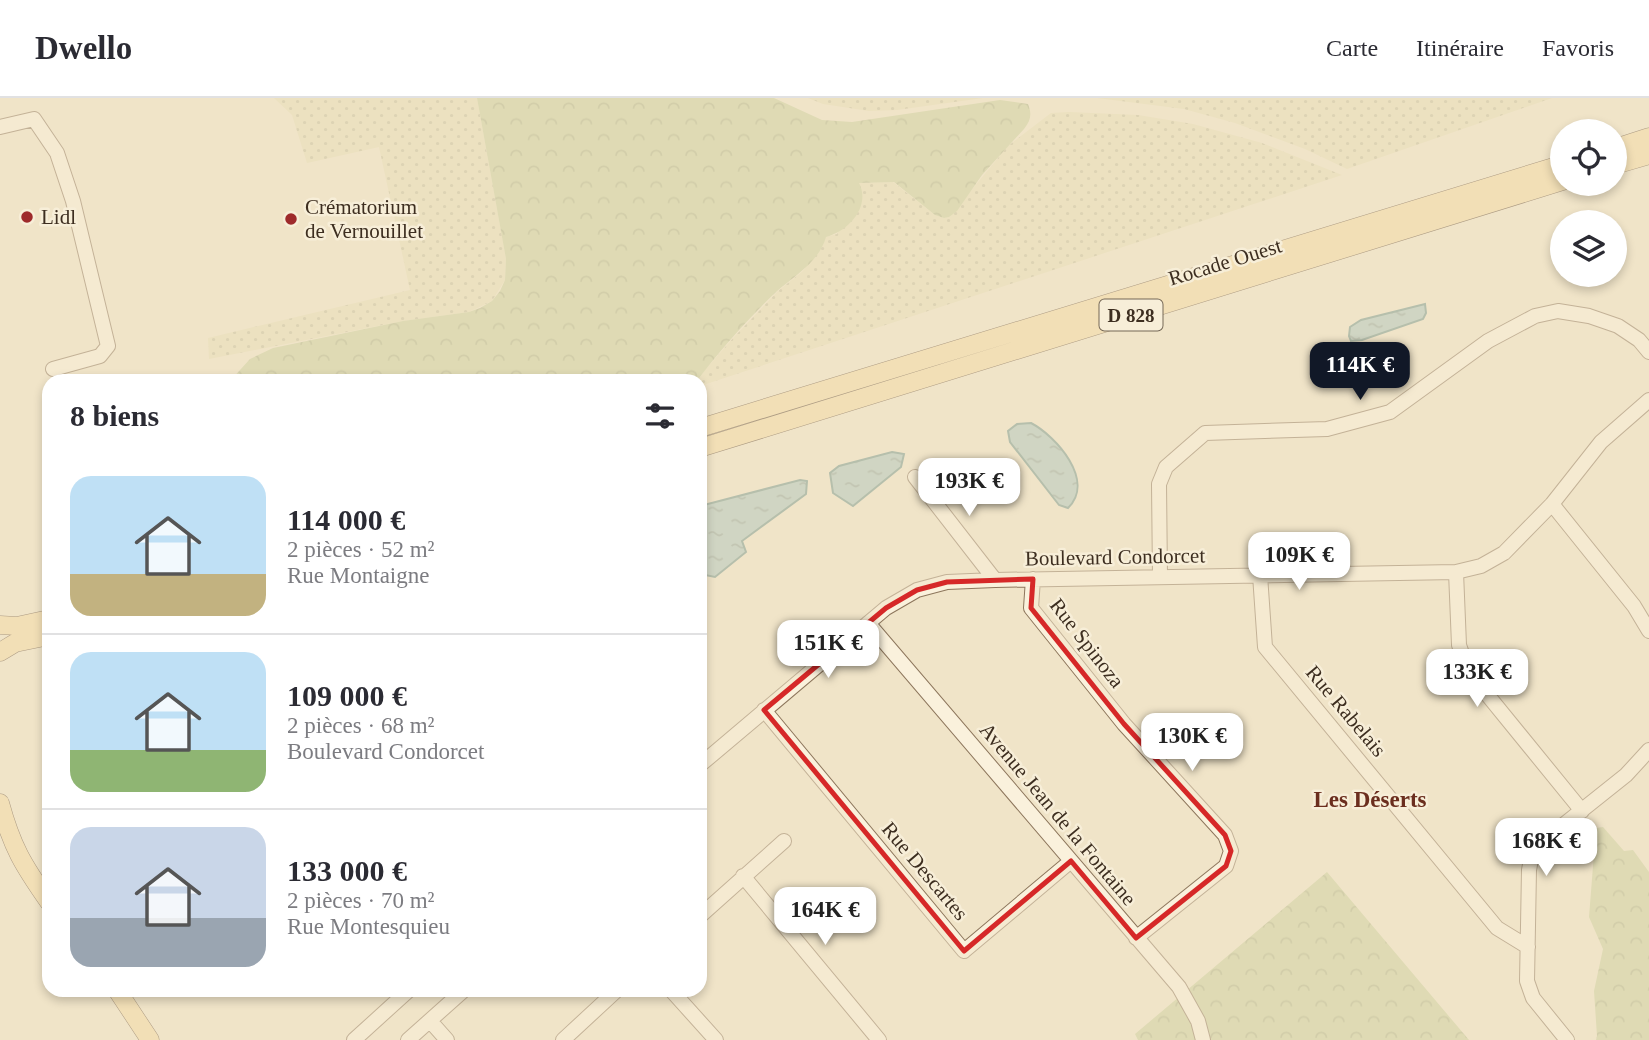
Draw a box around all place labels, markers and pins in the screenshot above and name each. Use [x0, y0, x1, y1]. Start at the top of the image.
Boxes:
place label: Crématorium de Vernouillet [305, 195, 423, 243]
place label: Lidl [41, 205, 76, 229]
marker: Lidl [19, 209, 35, 225]
marker: Crématorium de Vernouillet [283, 211, 299, 227]
pin: 114K € [1303, 342, 1417, 402]
pin: 193K € [912, 458, 1026, 518]
pin: 109K € [1242, 532, 1356, 592]
pin: 151K € [771, 620, 885, 680]
pin: 133K € [1420, 650, 1534, 709]
pin: 130K € [1135, 714, 1249, 773]
pin: 168K € [1489, 818, 1603, 878]
pin: 164K € [768, 888, 882, 947]

